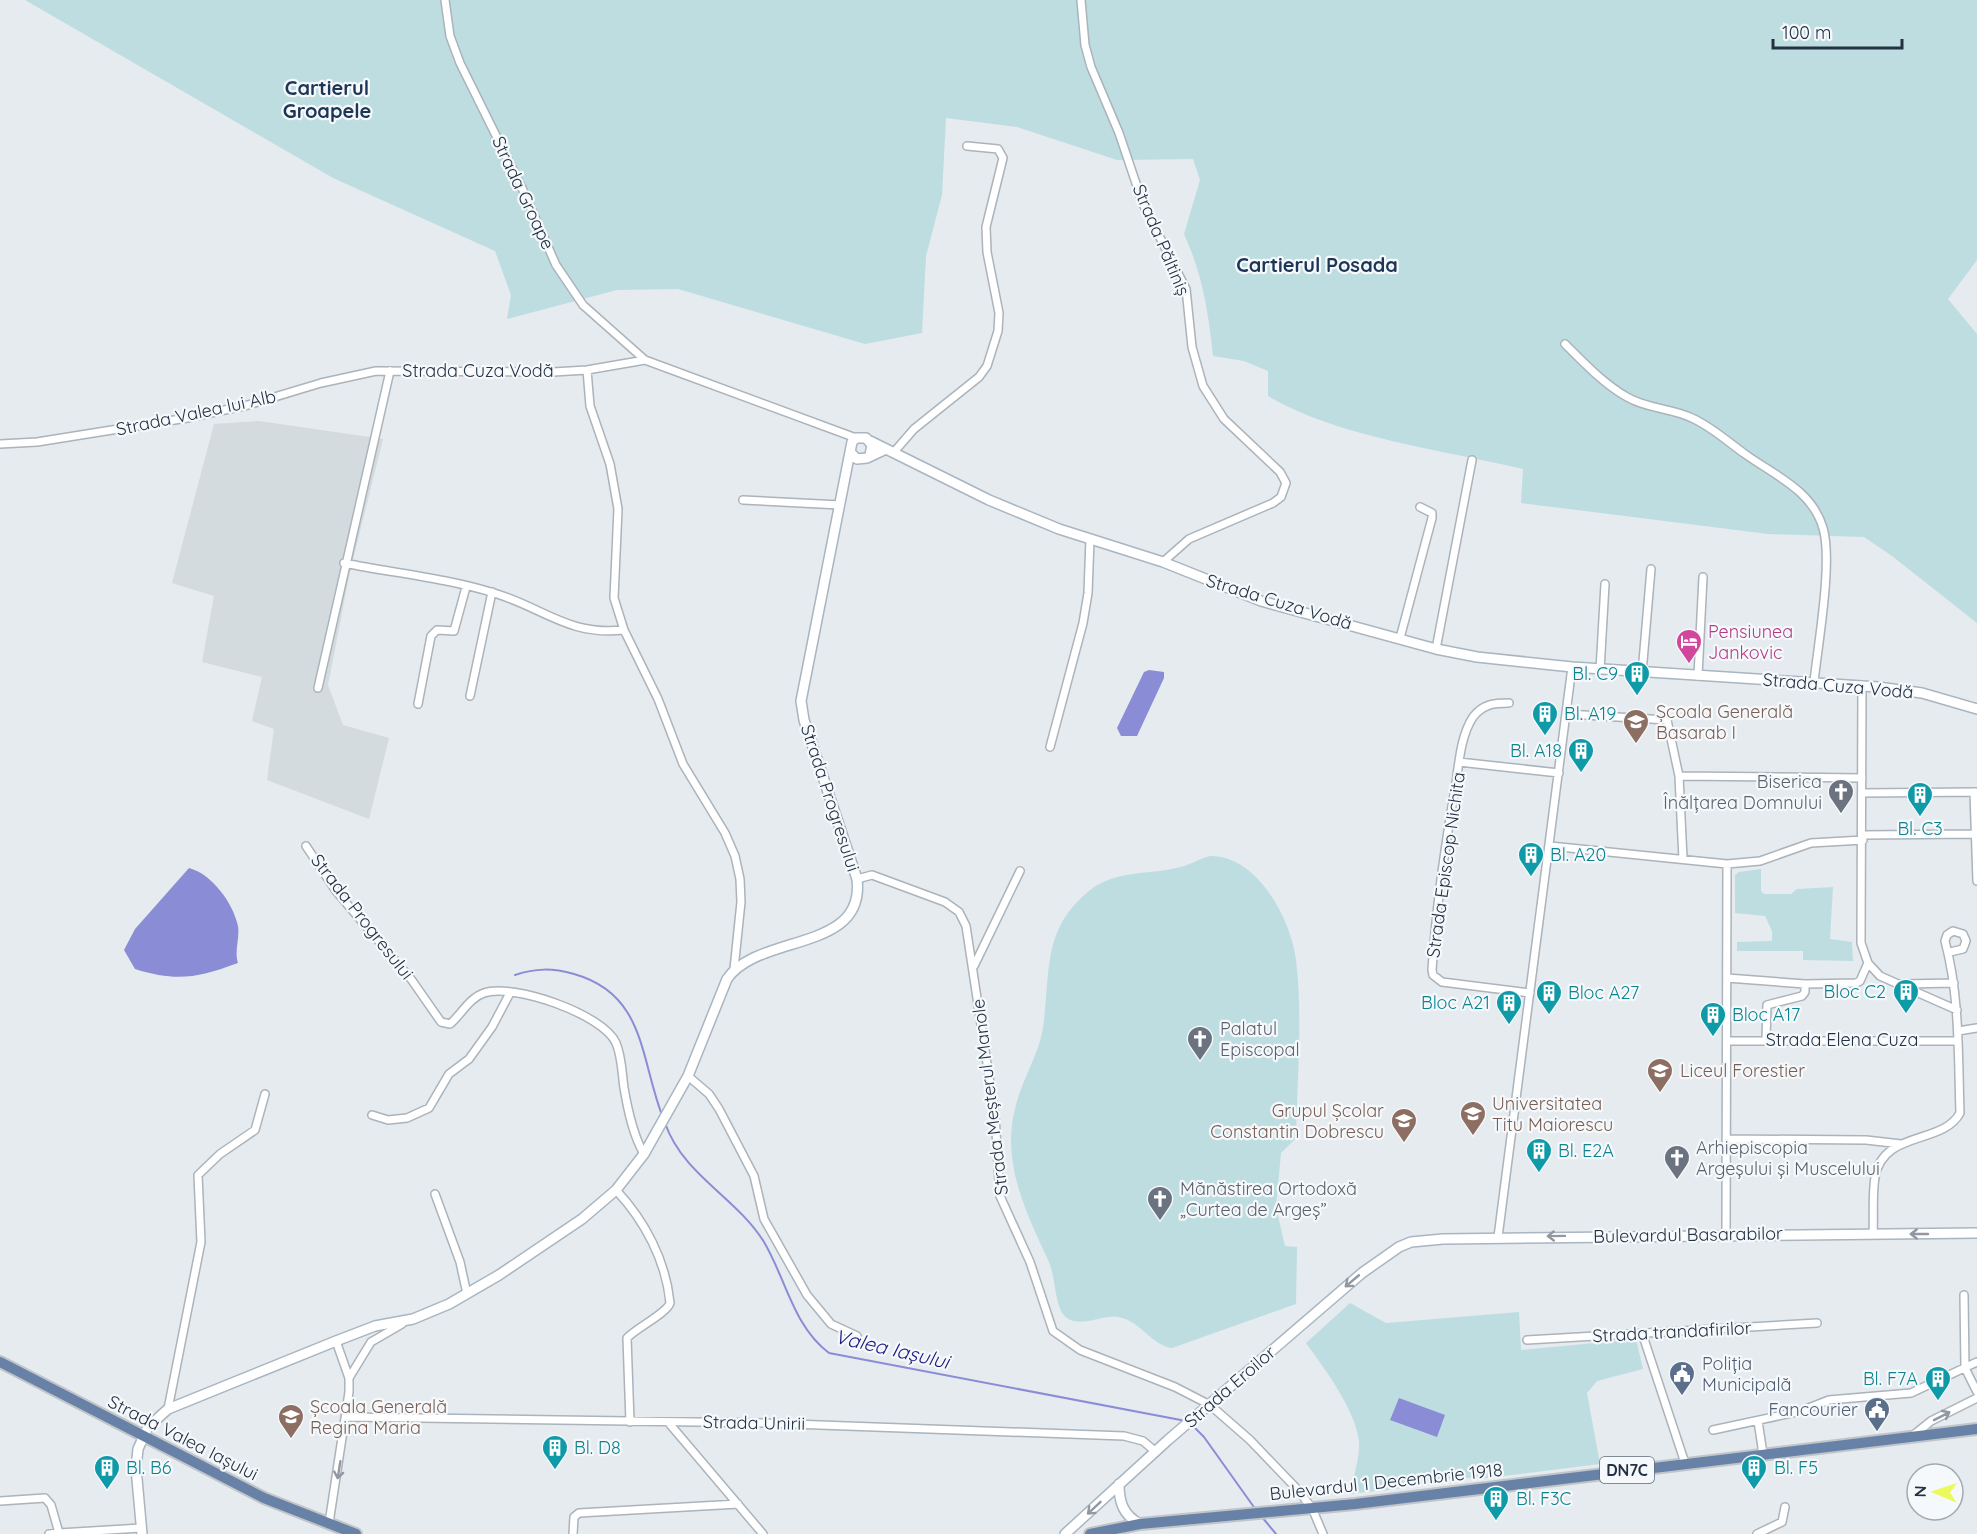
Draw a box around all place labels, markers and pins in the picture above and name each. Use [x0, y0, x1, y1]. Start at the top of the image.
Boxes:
place label: Pensiunea Jankovic [1708, 620, 1793, 664]
hotel icon: Pensiunea Jankovic [1674, 627, 1704, 665]
building icon: Bl. C9 [1622, 659, 1652, 697]
place label: Bl. C9 [1572, 662, 1618, 685]
building icon: Bl. A19 [1530, 699, 1560, 737]
place label: Școala Generală Basarab I [1656, 700, 1793, 744]
place label: Bl. A19 [1564, 702, 1616, 725]
school or university icon: Școala Generală Basarab I [1621, 707, 1651, 745]
building icon: Bl. A18 [1566, 736, 1596, 774]
place label: Bl. A18 [1510, 739, 1562, 762]
place label: Biserica Înălțarea Domnului [1663, 770, 1822, 814]
church icon: Biserica Înălțarea Domnului [1826, 777, 1856, 815]
building icon: Bl. C3 [1905, 780, 1935, 818]
place label: Bl. C3 [1897, 817, 1943, 840]
building icon: Bl. A20 [1516, 840, 1546, 878]
place label: Bl. A20 [1550, 843, 1606, 866]
building icon: Bloc C2 [1891, 977, 1921, 1015]
building icon: Bloc A27 [1534, 978, 1564, 1016]
place label: Bloc C2 [1824, 980, 1886, 1003]
place label: Bloc A27 [1568, 981, 1639, 1004]
building icon: Bloc A21 [1494, 988, 1524, 1026]
place label: Bloc A21 [1421, 991, 1490, 1014]
building icon: Bloc A17 [1698, 1000, 1728, 1038]
place label: Bloc A17 [1732, 1003, 1800, 1026]
place label: Palatul Episcopal [1220, 1017, 1300, 1061]
church icon: Palatul Episcopal [1185, 1024, 1215, 1062]
school or university icon: Liceul Forestier [1645, 1056, 1675, 1094]
place label: Liceul Forestier [1680, 1059, 1805, 1082]
place label: Universitatea Titu Maiorescu [1492, 1092, 1613, 1136]
place label: Grupul Școlar Constantin Dobrescu [1210, 1099, 1384, 1143]
school or university icon: Universitatea Titu Maiorescu [1458, 1099, 1488, 1137]
school or university icon: Grupul Școlar Constantin Dobrescu [1389, 1106, 1419, 1144]
building icon: Bl. E2A [1524, 1136, 1554, 1174]
place label: Arhiepiscopia Argeșului și Muscelului [1696, 1136, 1880, 1180]
place label: Bl. E2A [1558, 1139, 1614, 1162]
church icon: Arhiepiscopia Argeșului și Muscelului [1662, 1143, 1692, 1181]
place label: Mănăstirea Ortodoxă „Curtea de Argeș” [1180, 1177, 1357, 1221]
church icon: Mănăstirea Ortodoxă „Curtea de Argeș” [1145, 1184, 1175, 1222]
place label: Poliția Municipală [1702, 1352, 1791, 1396]
public building icon: Poliția Municipală [1667, 1359, 1697, 1397]
building icon: Bl. F7A [1923, 1364, 1953, 1402]
place label: Bl. F7A [1863, 1367, 1918, 1390]
place label: Școala Generală Regina Maria [310, 1395, 447, 1439]
public building icon: Fancourier [1862, 1395, 1892, 1433]
place label: Fancourier [1769, 1398, 1858, 1421]
school or university icon: Școala Generală Regina Maria [276, 1402, 306, 1440]
building icon: Bl. D8 [540, 1433, 570, 1471]
place label: Bl. D8 [574, 1436, 621, 1459]
building icon: Bl. B6 [92, 1453, 122, 1491]
building icon: Bl. F5 [1739, 1453, 1769, 1491]
place label: Bl. B6 [126, 1456, 172, 1479]
place label: Bl. F5 [1774, 1456, 1818, 1479]
building icon: Bl. F3C [1481, 1484, 1511, 1522]
place label: Bl. F3C [1516, 1487, 1572, 1510]

